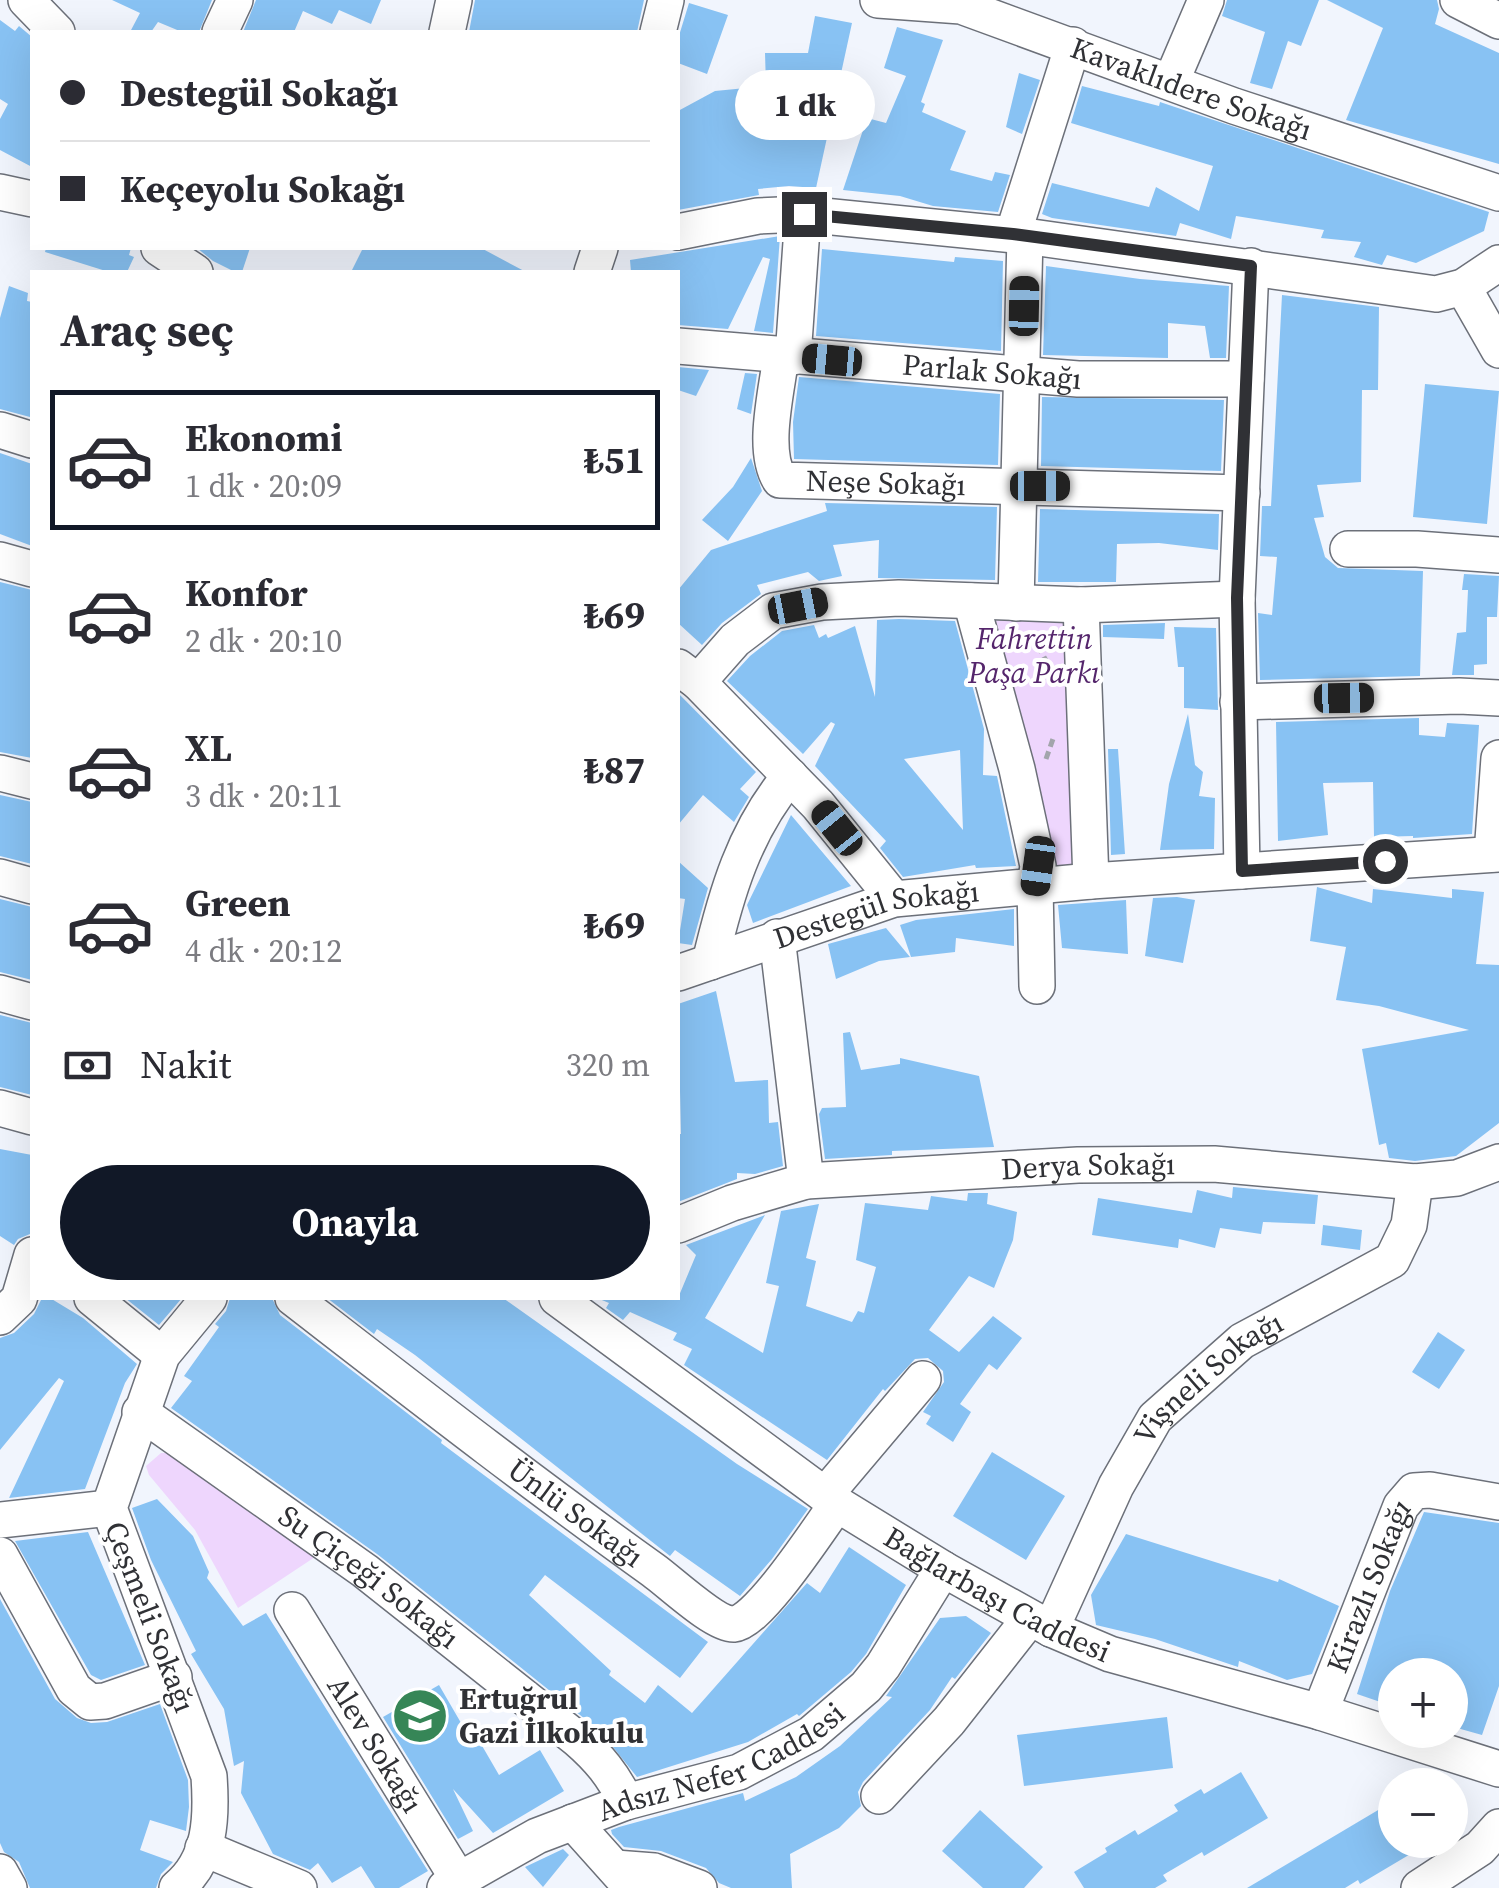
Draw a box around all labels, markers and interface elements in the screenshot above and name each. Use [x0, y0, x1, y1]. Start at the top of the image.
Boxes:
street label: Kavaklıdere Sokağı [1065, 27, 1317, 150]
text: Destegül Sokağı [120, 67, 398, 119]
callout: 1 dk [734, 69, 874, 139]
text: 1 dk [774, 83, 836, 127]
text: Keçeyolu Sokağı [120, 163, 405, 215]
route end [782, 192, 827, 237]
car [1008, 276, 1040, 336]
text: Araç seç [60, 299, 234, 361]
car [801, 342, 863, 378]
street label: Parlak Sokağı [901, 344, 1083, 399]
text: Ekonomi [185, 412, 342, 464]
icon: car [65, 415, 155, 505]
text: ₺51 [583, 434, 645, 486]
street label: Neşe Sokağı [805, 460, 966, 505]
text: 1 dk · 20:09 [185, 464, 342, 508]
car [1010, 471, 1070, 501]
text: Konfor [185, 567, 308, 619]
icon: car [65, 570, 155, 660]
car [766, 586, 830, 626]
text: ₺69 [583, 589, 645, 641]
park label: Fahrettin Paşa Parkı [967, 618, 1100, 693]
text: 2 dk · 20:10 [185, 619, 342, 663]
car [1314, 682, 1374, 714]
text: XL [185, 722, 232, 774]
icon: car [65, 725, 155, 815]
text: ₺87 [583, 744, 645, 796]
text: 3 dk · 20:11 [185, 774, 342, 818]
car [806, 795, 868, 861]
car [1019, 834, 1057, 898]
route start [1363, 839, 1408, 884]
street label: Destegül Sokağı [768, 870, 981, 959]
text: Green [185, 877, 291, 929]
icon: car [65, 880, 155, 970]
text: ₺69 [583, 899, 645, 951]
text: 4 dk · 20:12 [185, 929, 342, 973]
icon: cash [60, 1038, 115, 1093]
text: Nakit [140, 1039, 231, 1091]
text: 320 m [566, 1043, 650, 1087]
street label: Derya Sokağı [1000, 1143, 1175, 1189]
button: Onayla [60, 1165, 650, 1280]
street label: Vişneli Sokağı [1123, 1302, 1290, 1451]
street label: Ünlü Sokağı [499, 1449, 652, 1577]
street label: Kirazlı Sokağı [1316, 1488, 1419, 1679]
street label: Su Çiçeği Sokağı [270, 1495, 468, 1658]
street label: Çeşmeli Sokağı [95, 1515, 206, 1718]
street label: Bağlarbaşı Caddesi [876, 1517, 1117, 1672]
map controls [1378, 1658, 1468, 1858]
button: + [1378, 1658, 1468, 1748]
street label: Alev Sokağı [318, 1668, 433, 1820]
place label: Ertuğrul Gazi İlkokulu [459, 1678, 644, 1753]
school or university icon: Ertuğrul Gazi İlkokulu [390, 1686, 450, 1746]
street label: Adsız Nefer Caddesi [591, 1693, 854, 1831]
button: − [1378, 1768, 1468, 1858]

